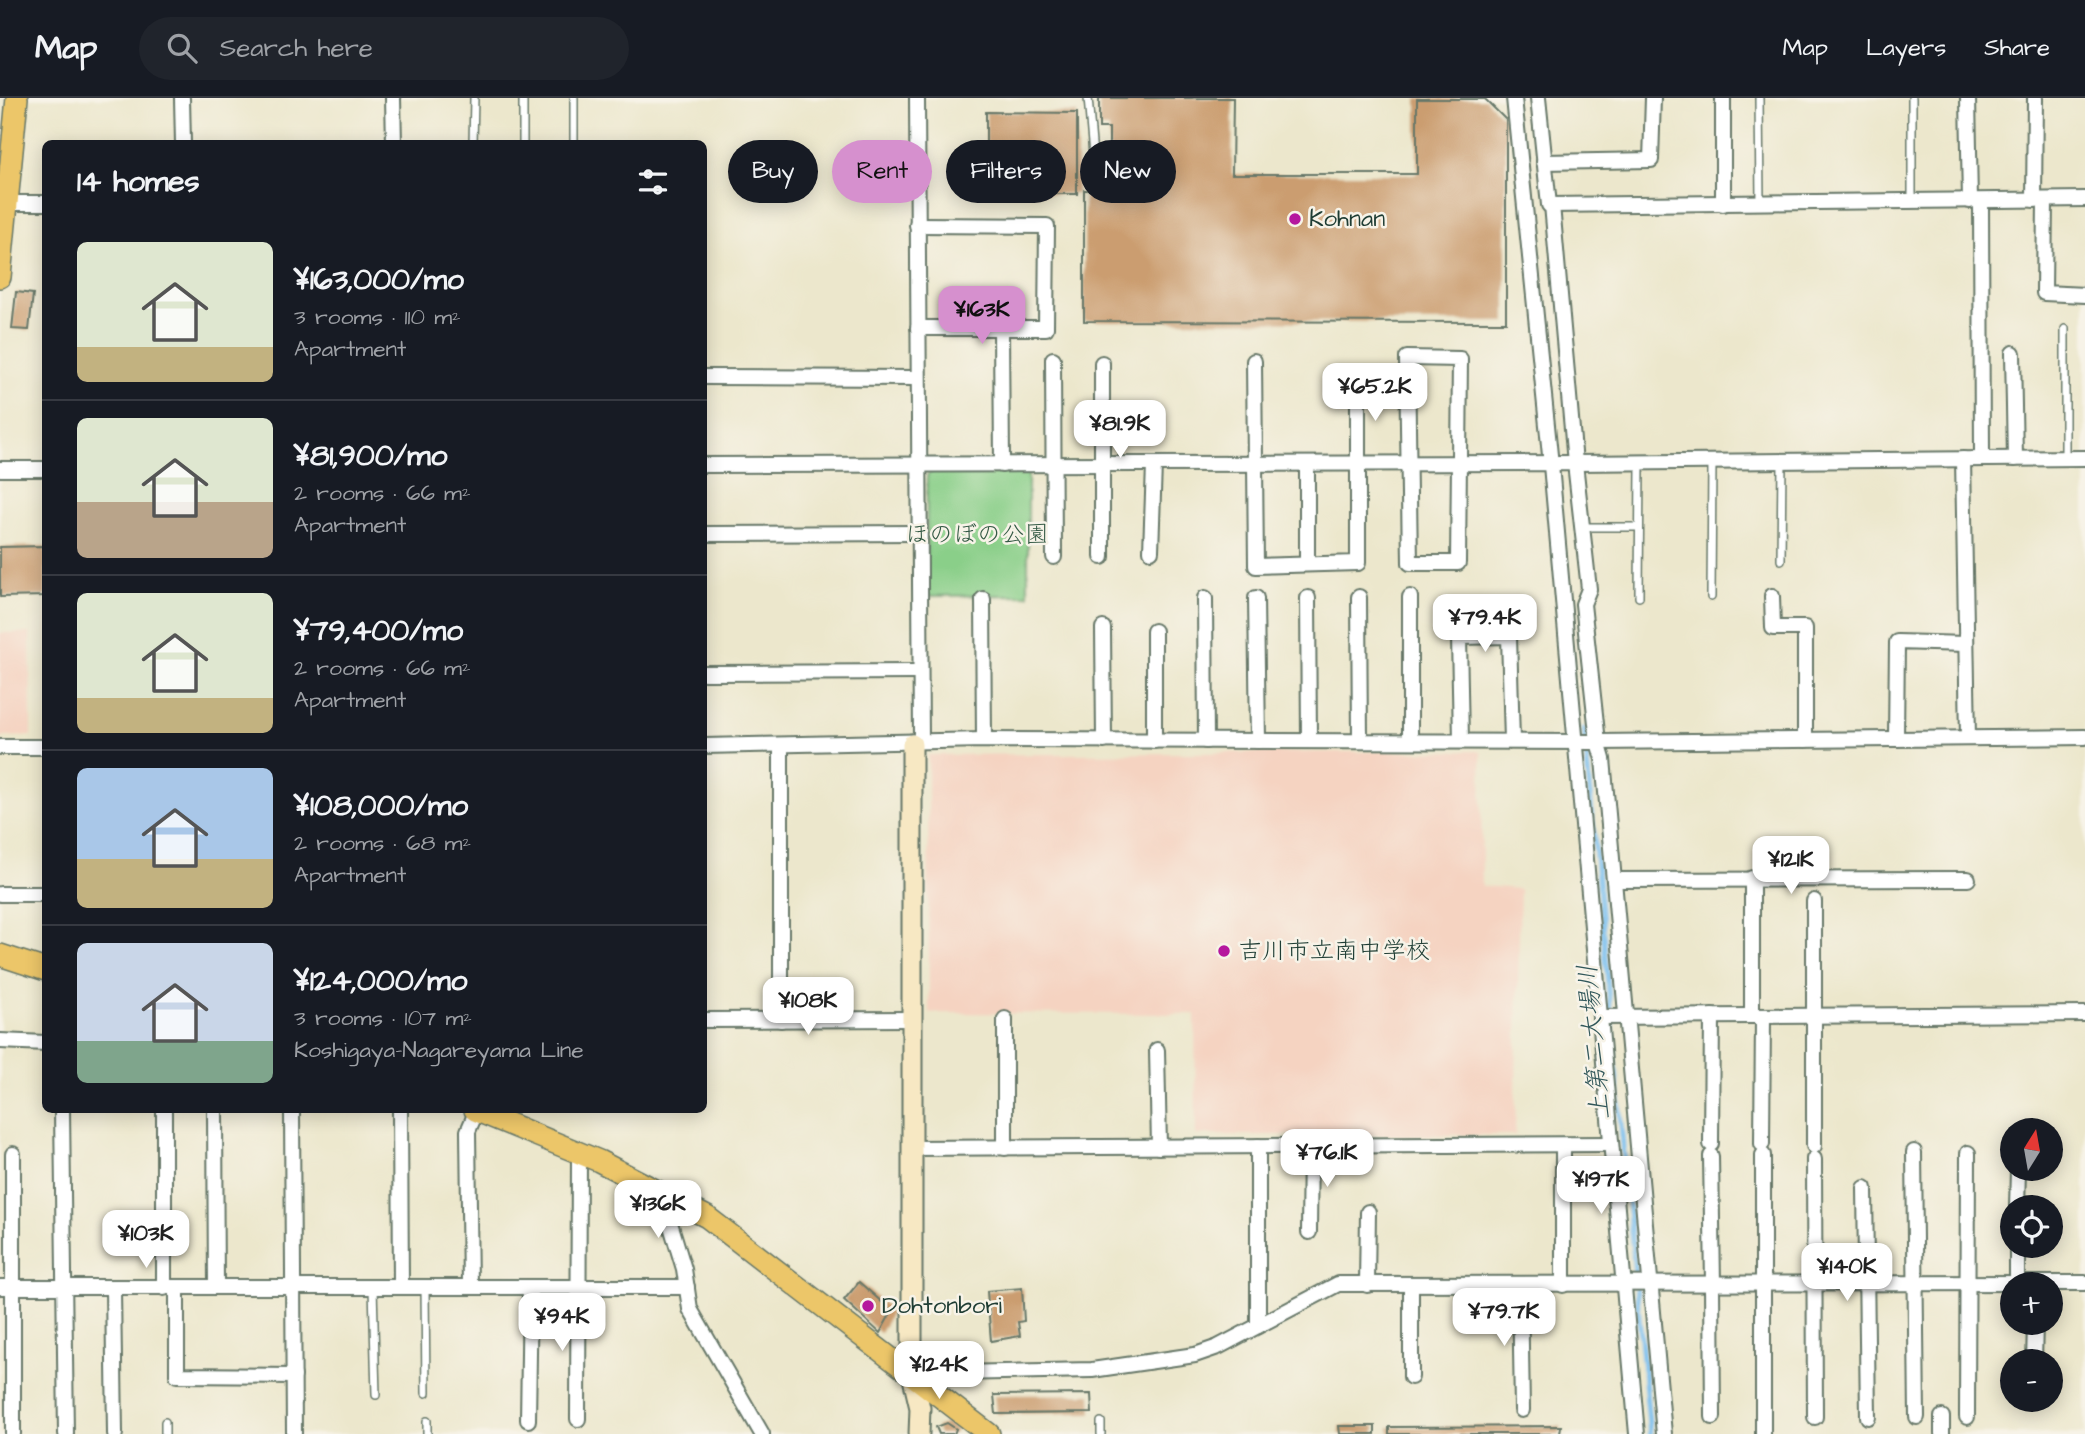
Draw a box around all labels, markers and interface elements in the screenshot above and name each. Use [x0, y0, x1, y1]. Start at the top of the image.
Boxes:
search box [139, 17, 629, 80]
text: Map [35, 25, 97, 71]
icon: search [163, 29, 201, 67]
text: Search here [219, 30, 373, 66]
text: Map [1783, 31, 1828, 65]
text: Layers [1866, 31, 1946, 65]
text: Share [1984, 31, 2050, 65]
chip: Buy [728, 140, 818, 203]
chip: Rent [832, 140, 932, 203]
chip: Filters [946, 140, 1066, 203]
chip: New [1080, 140, 1176, 203]
text: 14 homes [77, 161, 200, 203]
icon: filters [634, 163, 672, 201]
place label: Kohnan [1309, 202, 1385, 236]
marker: Kohnan [1287, 211, 1303, 227]
text: ¥163,000/mo [294, 259, 464, 301]
icon: home [133, 270, 217, 354]
pin: ¥163K [933, 286, 1031, 346]
text: ¥163K [954, 293, 1010, 325]
text: 3 rooms · 110 m² [294, 301, 461, 333]
text: Apartment [294, 333, 406, 365]
pin: ¥65.2K [1318, 364, 1432, 423]
text: ¥65.2K [1338, 370, 1412, 402]
pin: ¥81.9K [1063, 400, 1177, 460]
text: ¥81.9K [1090, 407, 1150, 439]
text: ¥81,900/mo [294, 435, 447, 477]
icon: home [133, 446, 217, 530]
text: 2 rooms · 66 m² [294, 477, 471, 509]
text: Apartment [294, 509, 406, 541]
park label: ほのぼの公園 [905, 518, 1049, 552]
pin: ¥79.4K [1428, 594, 1542, 654]
text: ¥79.4K [1449, 601, 1521, 633]
text: ¥79,400/mo [294, 610, 463, 652]
icon: home [133, 621, 217, 705]
text: 2 rooms · 66 m² [294, 652, 471, 684]
text: Apartment [294, 684, 406, 716]
text: ¥108,000/mo [294, 785, 468, 827]
icon: home [133, 796, 217, 880]
text: 2 rooms · 68 m² [294, 827, 471, 859]
pin: ¥121K [1742, 836, 1840, 896]
text: ¥121K [1768, 843, 1814, 875]
text: Apartment [294, 859, 406, 891]
place label: 吉川市立南中学校 [1238, 934, 1430, 968]
marker: 吉川市立南中学校 [1216, 943, 1232, 959]
text: ¥124,000/mo [294, 960, 467, 1002]
water label: 上第二大場川 [1569, 963, 1619, 1121]
icon: home [133, 971, 217, 1055]
pin: ¥108K [759, 978, 857, 1037]
text: ¥108K [779, 984, 837, 1016]
text: 3 rooms · 107 m² [294, 1002, 472, 1034]
text: Koshigaya-Nagareyama Line [294, 1034, 584, 1066]
north arrow [2000, 1118, 2063, 1181]
map controls [2000, 1118, 2063, 1412]
pin: ¥76.1K [1270, 1130, 1384, 1189]
text: ¥76.1K [1297, 1136, 1357, 1168]
pin: ¥197K [1552, 1156, 1650, 1216]
text: ¥197K [1573, 1163, 1629, 1195]
pin: ¥136K [609, 1180, 707, 1240]
text: ¥136K [630, 1187, 686, 1219]
button: locate [2000, 1195, 2063, 1258]
pin: ¥103K [97, 1210, 195, 1270]
text: ¥103K [118, 1217, 174, 1249]
pin: ¥140K [1798, 1244, 1896, 1303]
text: ¥140K [1817, 1250, 1877, 1282]
button: + [2000, 1272, 2063, 1335]
pin: ¥79.7K [1447, 1288, 1561, 1348]
place label: Dohtonbori [882, 1289, 1002, 1323]
pin: ¥94K [521, 1294, 603, 1353]
text: ¥79.7K [1469, 1295, 1539, 1327]
marker: Dohtonbori [860, 1298, 876, 1314]
text: ¥94K [535, 1300, 589, 1332]
pin: ¥124K [890, 1342, 988, 1401]
text: ¥124K [910, 1348, 968, 1380]
button: − [2000, 1349, 2063, 1412]

